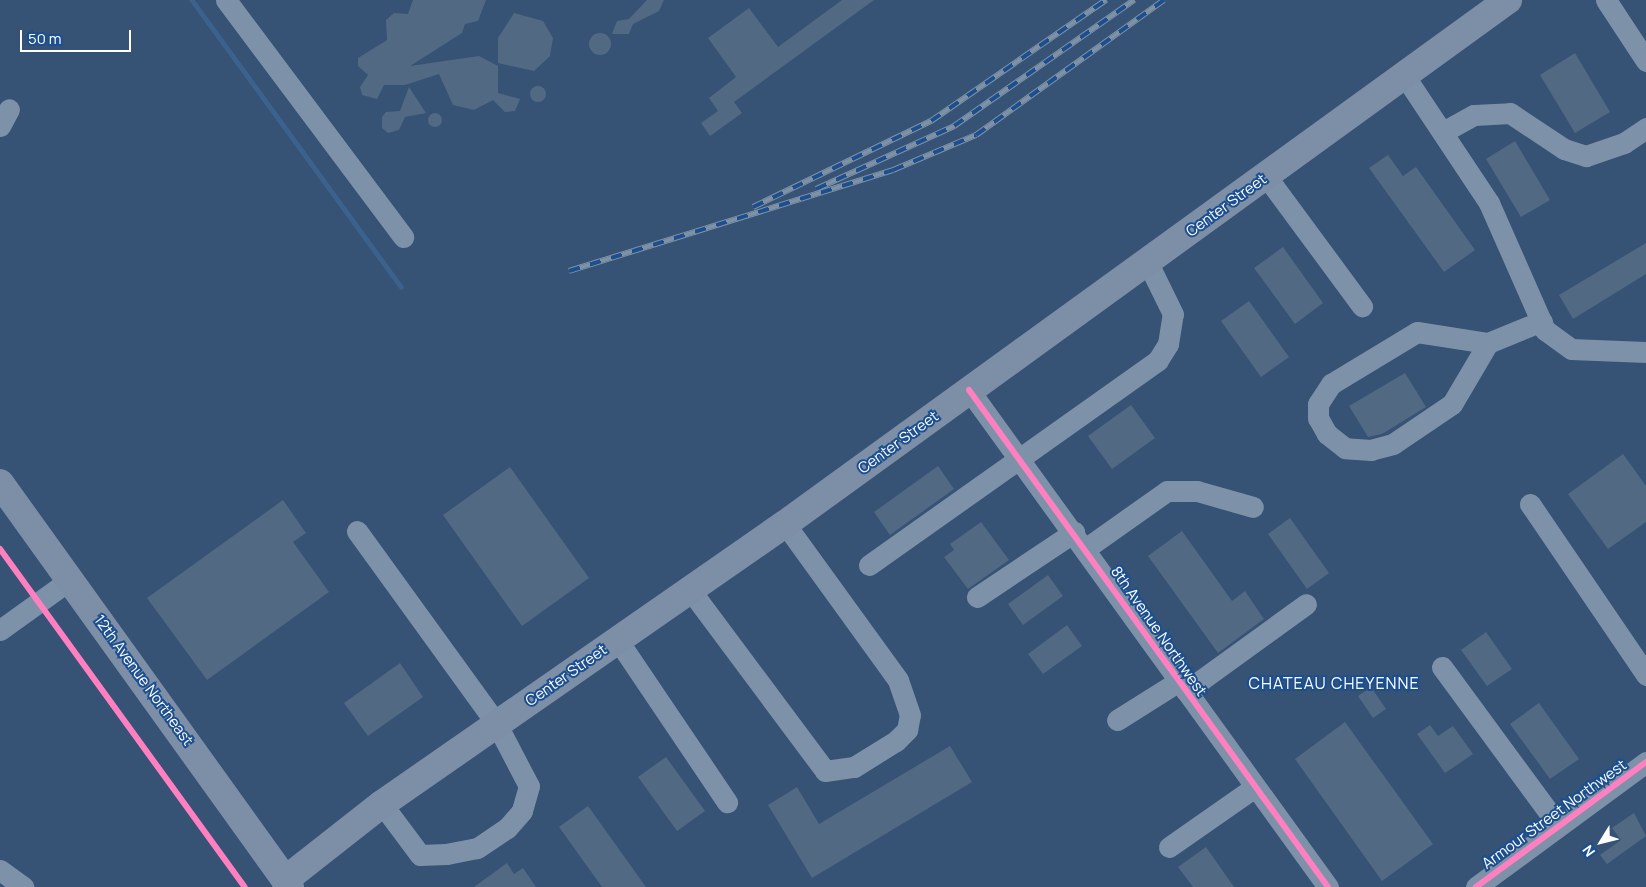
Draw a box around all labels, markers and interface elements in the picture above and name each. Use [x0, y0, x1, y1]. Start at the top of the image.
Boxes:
scale bar [22, 20, 134, 52]
text: 50 m [28, 28, 62, 49]
street label: Center Street [1182, 170, 1270, 240]
street label: Center Street [854, 407, 942, 477]
street label: 8th Avenue Northwest [1107, 563, 1211, 699]
street label: 12th Avenue Northeast [91, 611, 197, 749]
street label: Center Street [522, 640, 610, 710]
district label: CHATEAU CHEYENNE [1246, 673, 1422, 693]
street label: Armour Street Northwest [1478, 756, 1630, 872]
north arrow [1576, 817, 1626, 867]

